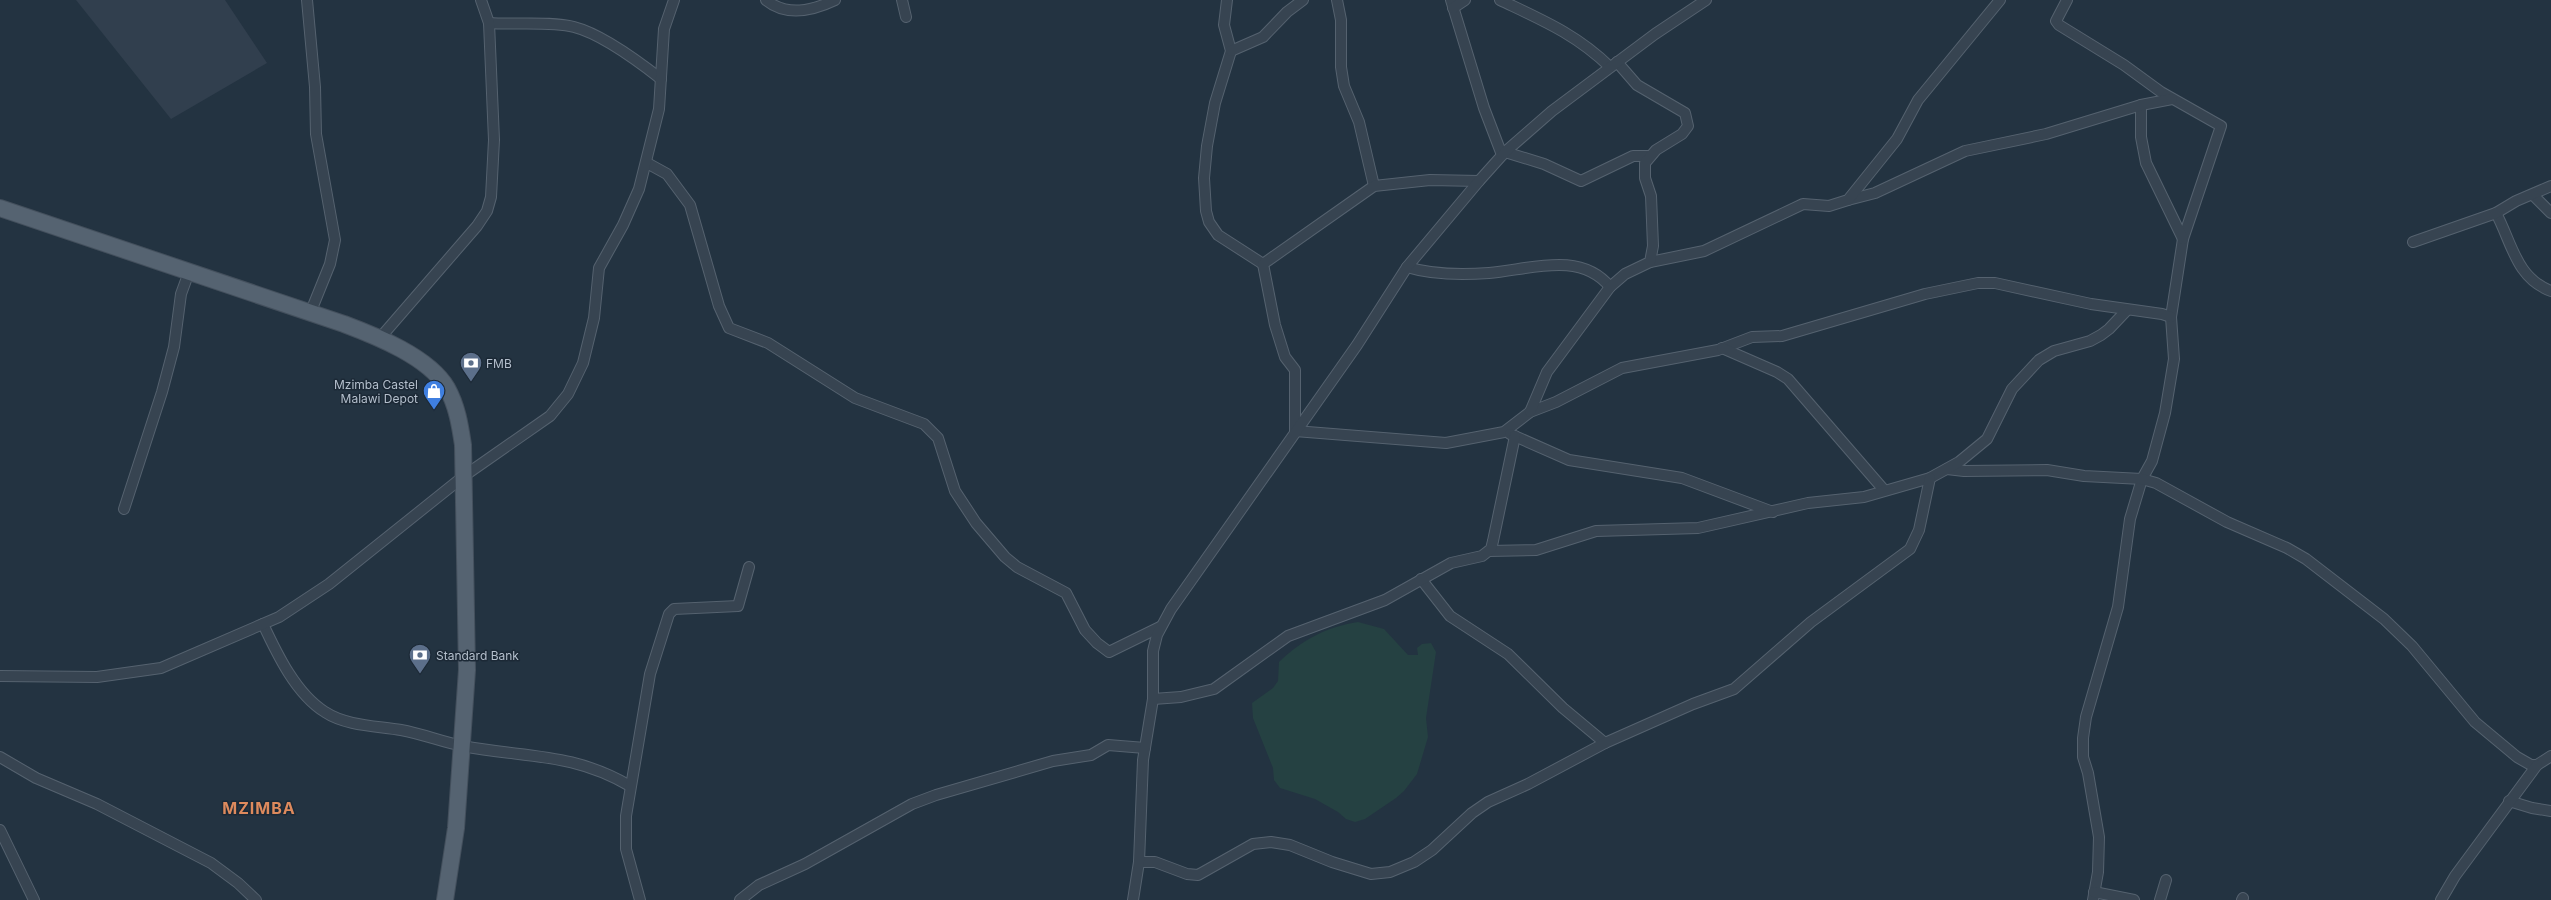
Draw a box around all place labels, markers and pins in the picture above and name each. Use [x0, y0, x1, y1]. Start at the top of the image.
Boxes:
bank icon: FMB [458, 350, 484, 383]
place label: FMB [486, 356, 512, 371]
place label: Mzimba Castel Malawi Depot [334, 377, 418, 406]
shop icon: Mzimba Castel Malawi Depot [421, 378, 447, 411]
bank icon: Standard Bank [407, 642, 433, 675]
place label: Standard Bank [436, 648, 519, 663]

